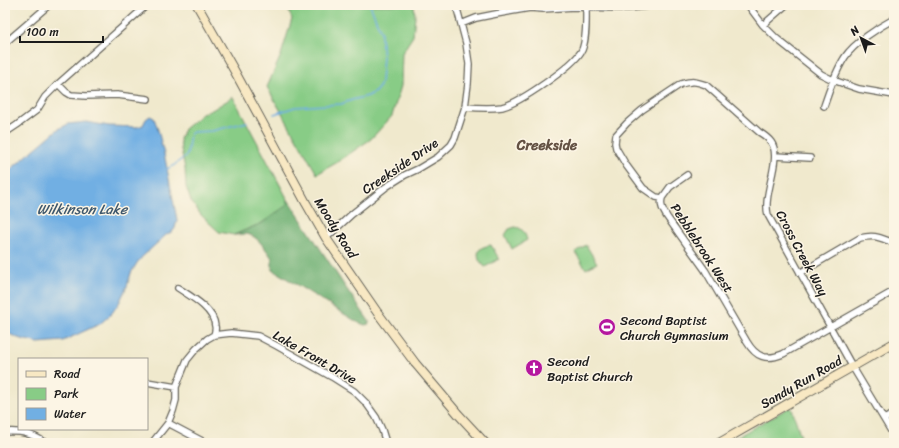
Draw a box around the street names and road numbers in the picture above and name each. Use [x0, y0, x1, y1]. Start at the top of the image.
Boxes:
street label: Creekside Drive [357, 132, 443, 200]
street label: Moody Road [308, 193, 365, 264]
street label: Pebblebrook West [664, 198, 740, 298]
street label: Cross Creek Way [770, 206, 835, 301]
street label: Lake Front Drive [269, 324, 362, 391]
street label: Sandy Run Road [756, 349, 847, 415]

